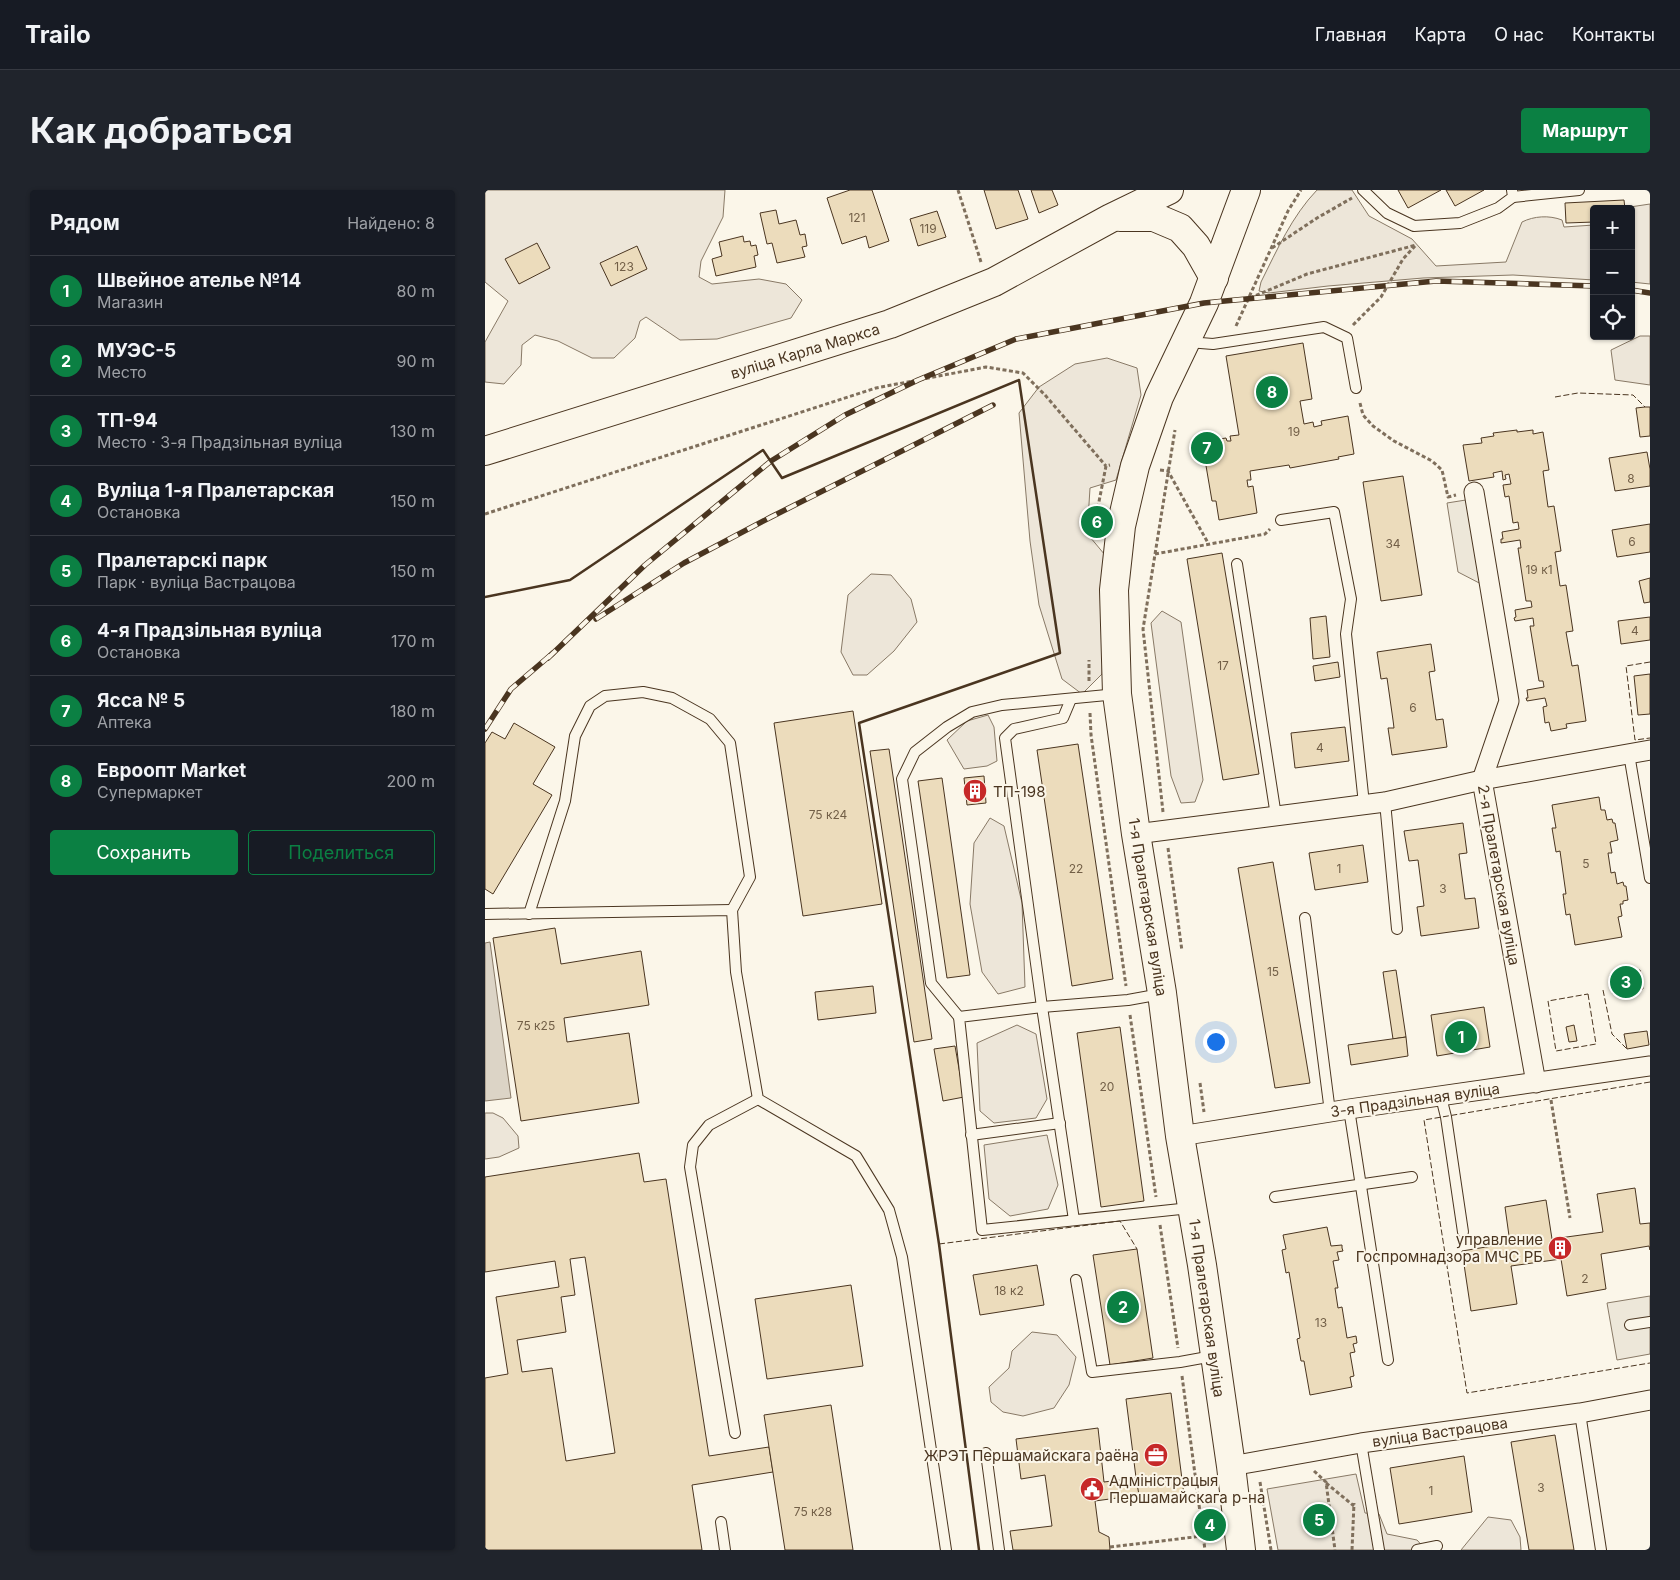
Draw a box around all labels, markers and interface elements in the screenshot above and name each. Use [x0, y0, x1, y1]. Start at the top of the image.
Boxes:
text: Trailo [25, 20, 91, 49]
text: Главная [1315, 24, 1386, 45]
text: Карта [1414, 24, 1466, 45]
text: О нас [1494, 24, 1544, 45]
text: Контакты [1572, 24, 1655, 45]
button: Маршрут [1521, 108, 1650, 153]
text: Как добраться [30, 109, 293, 151]
map controls [1590, 205, 1635, 340]
button: + [1590, 205, 1635, 250]
text: Рядом [50, 210, 120, 235]
house number: 121 [848, 210, 866, 225]
text: Найдено: 8 [347, 213, 435, 233]
house number: 119 [919, 221, 937, 236]
button: − [1590, 250, 1635, 295]
house number: 123 [614, 259, 634, 274]
text: Швейное ателье №14 [97, 269, 301, 292]
text: 1 [63, 281, 69, 301]
text: 80 m [396, 281, 435, 301]
text: Магазин [97, 292, 163, 312]
button: locate [1590, 295, 1635, 340]
street label: вуліца Карла Маркса [728, 319, 882, 383]
text: МУЭС-5 [97, 339, 176, 362]
text: 2 [61, 351, 71, 371]
text: 90 m [396, 351, 435, 371]
text: Место [97, 362, 147, 382]
pin: 8 [1256, 373, 1288, 411]
text: ТП-94 [97, 409, 158, 432]
text: 3 [61, 421, 71, 441]
text: 130 m [390, 421, 435, 441]
house number: 19 [1288, 424, 1300, 439]
pin: 7 [1191, 429, 1223, 467]
text: Место · 3-я Прадзільная вуліца [97, 432, 342, 452]
house number: 8 [1627, 471, 1635, 486]
text: Вуліца 1-я Пралетарская [97, 479, 334, 502]
text: 4 [61, 491, 71, 511]
text: 150 m [390, 491, 435, 511]
text: Остановка [97, 502, 181, 522]
pin: 6 [1081, 503, 1113, 541]
house number: 6 [1628, 534, 1636, 549]
house number: 34 [1385, 536, 1401, 551]
text: Пралетарскі парк [97, 549, 267, 572]
text: 5 [61, 561, 71, 581]
text: 150 m [390, 561, 435, 581]
house number: 19 к1 [1525, 562, 1553, 577]
text: Парк · вуліца Вастрацова [97, 572, 296, 592]
text: 4-я Прадзільная вуліца [97, 619, 322, 642]
house number: 4 [1631, 623, 1639, 638]
text: 6 [61, 631, 71, 651]
text: 170 m [391, 631, 435, 651]
text: Остановка [97, 642, 181, 662]
house number: 17 [1217, 658, 1229, 673]
text: Ясса № 5 [97, 689, 185, 712]
house number: 6 [1409, 700, 1417, 715]
text: 7 [61, 701, 71, 721]
text: 180 m [390, 701, 435, 721]
text: Аптека [97, 712, 152, 732]
house number: 4 [1316, 740, 1324, 755]
text: Евроопт Market [97, 759, 246, 782]
text: 8 [61, 771, 71, 791]
text: 200 m [387, 771, 435, 791]
building icon: ТП-198 [962, 778, 988, 804]
text: Супермаркет [97, 782, 202, 802]
place label: ТП-198 [993, 782, 1045, 801]
street label: 2-я Пралетарская вуліца [1474, 783, 1524, 967]
house number: 75 к24 [809, 807, 848, 822]
street label: 1-я Пралетарская вуліца [1125, 817, 1171, 997]
button: Сохранить [50, 830, 238, 875]
button: Поделиться [248, 830, 435, 875]
house number: 5 [1582, 856, 1590, 871]
house number: 22 [1069, 861, 1083, 876]
house number: 1 [1337, 861, 1341, 876]
house number: 3 [1439, 881, 1447, 896]
pin: 3 [1610, 963, 1642, 1001]
house number: 15 [1267, 964, 1279, 979]
house number: 75 к25 [517, 1018, 555, 1033]
pin: 1 [1445, 1018, 1477, 1056]
your location [1203, 1029, 1229, 1055]
house number: 20 [1100, 1079, 1114, 1094]
street label: 3-я Прадзільная вуліца [1329, 1079, 1501, 1121]
street label: 1-я Пралетарская вуліца [1185, 1218, 1229, 1398]
place label: управление Госпромнадзора МЧС РБ [1356, 1230, 1543, 1266]
building icon: управление Госпромнадзора МЧС РБ [1547, 1235, 1573, 1261]
house number: 2 [1581, 1271, 1589, 1286]
house number: 18 к2 [994, 1283, 1024, 1298]
pin: 2 [1107, 1288, 1139, 1326]
house number: 13 [1315, 1315, 1327, 1330]
street label: вуліца Вастрацова [1371, 1413, 1509, 1451]
office icon: ЖРЭТ Першамайскага раёна [1143, 1442, 1169, 1468]
place label: ЖРЭТ Першамайскага раёна [924, 1446, 1139, 1465]
place label: Адміністрацыя Першамайскага р-на [1109, 1471, 1265, 1507]
public building icon: Адміністрацыя Першамайскага р-на [1079, 1476, 1105, 1502]
house number: 3 [1537, 1480, 1545, 1495]
house number: 1 [1429, 1483, 1433, 1498]
pin: 5 [1303, 1501, 1335, 1539]
house number: 75 к28 [794, 1504, 832, 1519]
pin: 4 [1194, 1506, 1226, 1544]

